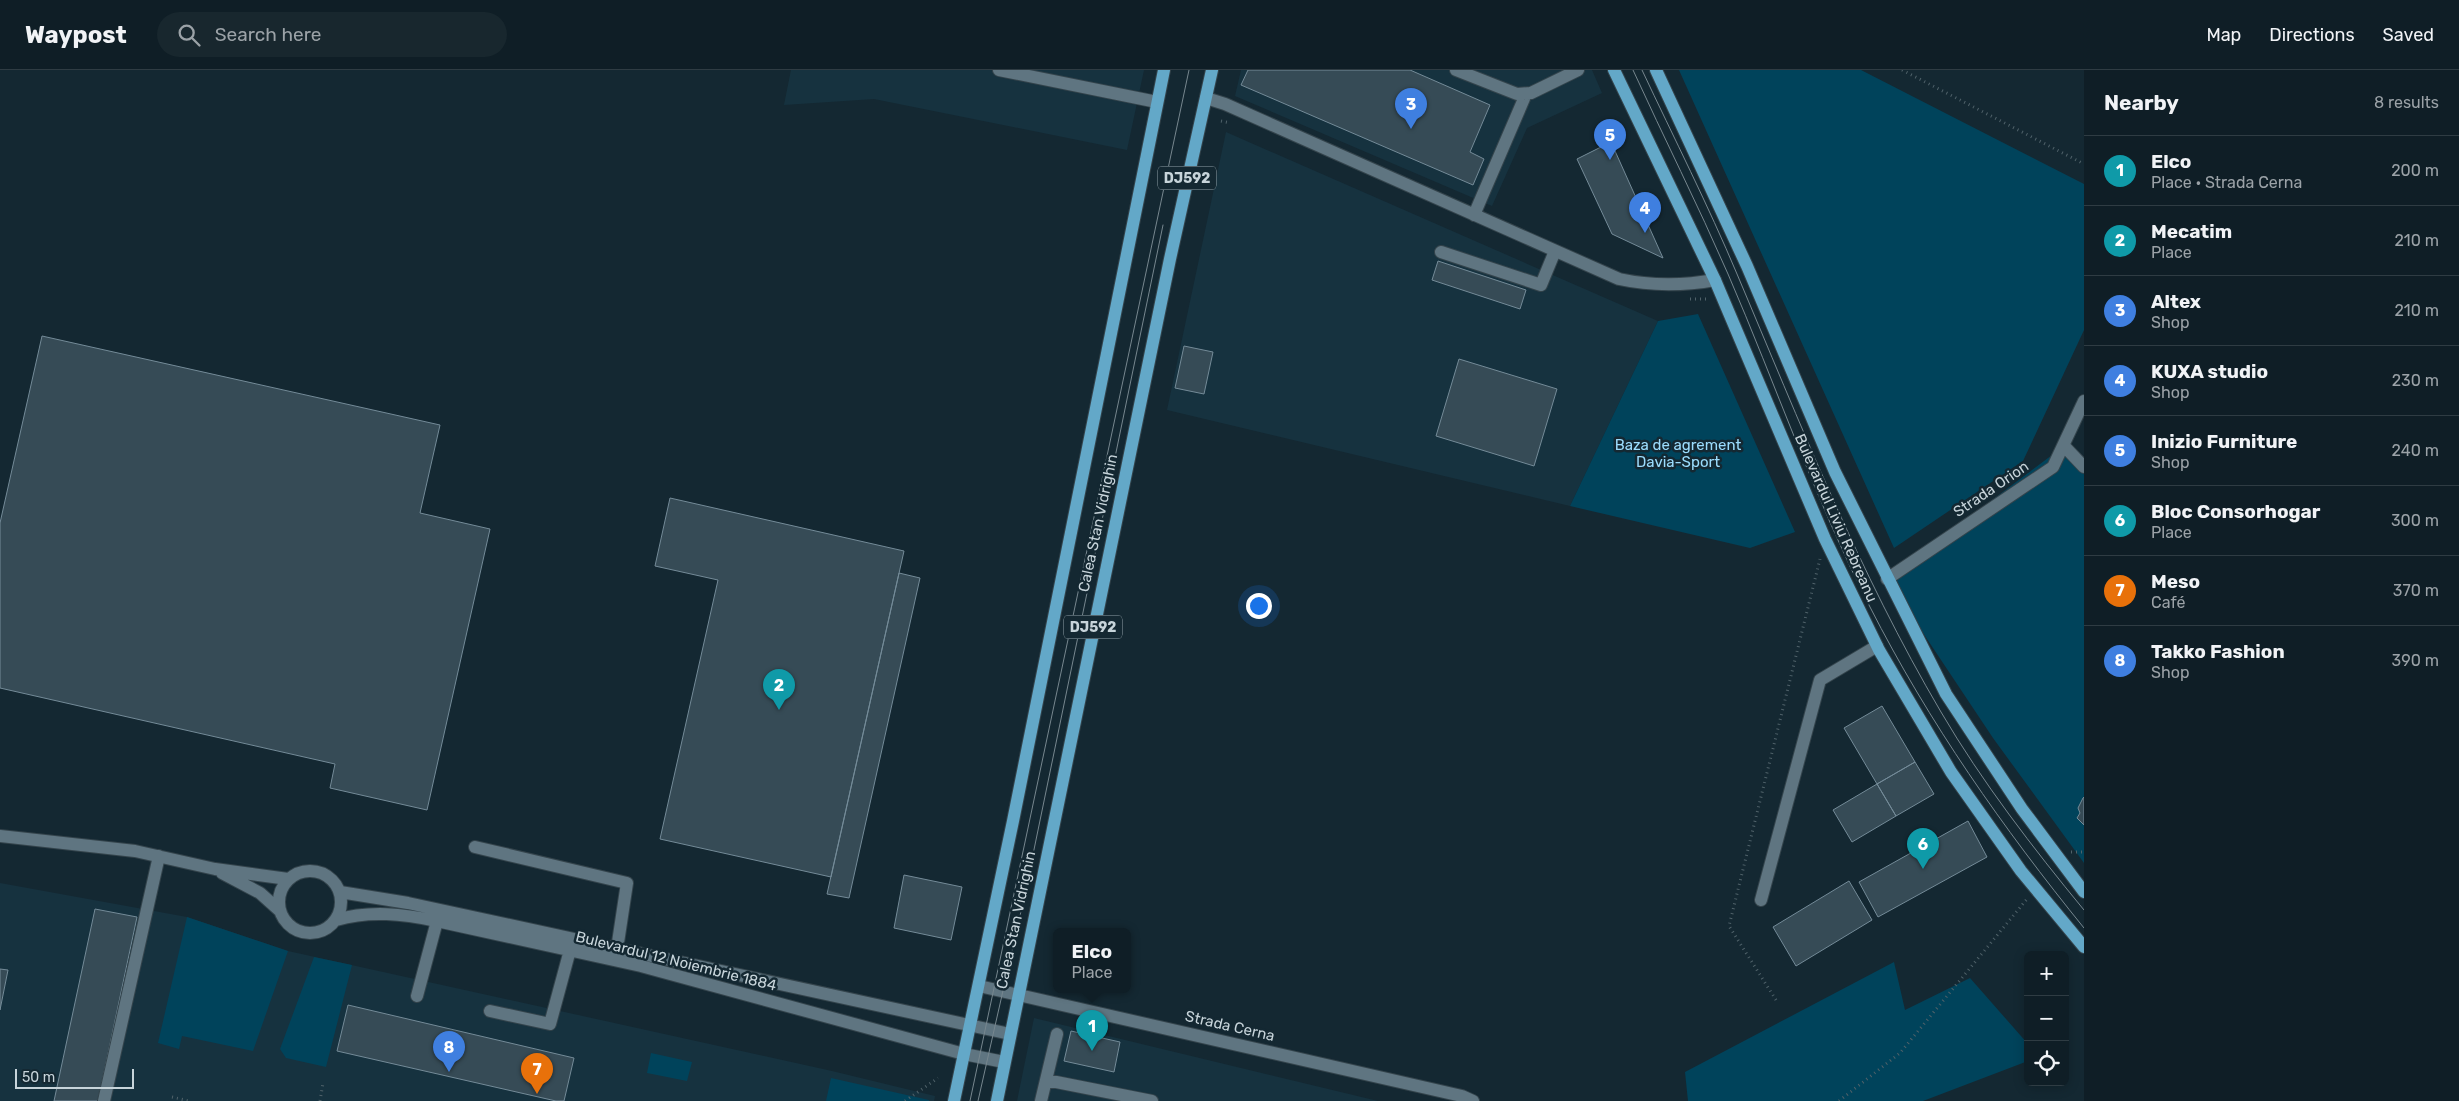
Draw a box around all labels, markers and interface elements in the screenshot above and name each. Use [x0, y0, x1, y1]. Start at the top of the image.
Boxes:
search box [157, 12, 507, 57]
text: Waypost [25, 21, 127, 49]
icon: search [175, 21, 203, 49]
text: Search here [215, 23, 321, 46]
text: Map [2206, 24, 2241, 46]
text: Directions [2269, 24, 2355, 46]
text: Saved [2383, 24, 2434, 46]
pin: 3 [1395, 88, 1427, 129]
text: Nearby [2104, 90, 2179, 115]
text: 8 results [2374, 93, 2439, 112]
pin: 5 [1594, 119, 1626, 160]
text: Elco [2151, 150, 2191, 173]
text: 1 [2116, 161, 2124, 180]
text: 200 m [2391, 161, 2439, 180]
road number: DJ592 [1158, 166, 1216, 190]
text: Place · Strada Cerna [2151, 173, 2302, 192]
pin: 4 [1629, 192, 1661, 233]
text: Mecatim [2151, 220, 2232, 243]
text: 2 [2115, 231, 2125, 250]
text: 210 m [2394, 231, 2439, 250]
text: Place [2151, 243, 2192, 262]
text: Altex [2151, 290, 2201, 313]
text: 3 [2115, 301, 2125, 320]
text: 210 m [2394, 301, 2439, 320]
text: Shop [2151, 313, 2189, 332]
text: KUXA studio [2151, 360, 2268, 383]
text: 4 [2115, 371, 2125, 390]
text: 230 m [2392, 371, 2439, 390]
text: Shop [2151, 383, 2189, 402]
text: Inizio Furniture [2151, 430, 2297, 453]
street label: Bulevardul Liviu Rebreanu [1791, 431, 1881, 605]
park label: Baza de agrement Davia-Sport [1615, 436, 1741, 471]
text: 5 [2115, 441, 2125, 460]
text: 240 m [2392, 441, 2439, 460]
street label: Calea Stan Vidrighin [1075, 452, 1121, 594]
text: Shop [2151, 453, 2189, 472]
street label: Strada Orion [1950, 457, 2032, 521]
text: Bloc Consorhogar [2151, 500, 2320, 523]
text: 6 [2115, 511, 2125, 530]
text: 300 m [2391, 511, 2439, 530]
text: Place [2151, 523, 2192, 542]
text: Meso [2151, 570, 2200, 593]
text: 7 [2115, 581, 2125, 600]
text: 370 m [2393, 581, 2439, 600]
your location [1246, 593, 1272, 619]
text: Café [2151, 593, 2185, 612]
road number: DJ592 [1064, 616, 1122, 638]
text: Takko Fashion [2151, 640, 2285, 663]
text: 8 [2115, 651, 2125, 670]
text: 390 m [2392, 651, 2439, 670]
text: Shop [2151, 663, 2189, 682]
pin: 2 [763, 669, 795, 710]
pin: 6 [1907, 828, 1939, 869]
street label: Calea Stan Vidrighin [993, 849, 1039, 991]
street label: Bulevardul 12 Noiembrie 1884 [574, 927, 778, 995]
popup [1053, 928, 1131, 993]
text: Elco [1072, 940, 1112, 963]
map controls [2024, 951, 2069, 1086]
button: + [2024, 951, 2069, 996]
text: Place [1072, 963, 1112, 982]
button: − [2024, 996, 2069, 1041]
street label: Strada Cerna [1183, 1007, 1277, 1045]
pin: 1 [1076, 1010, 1108, 1051]
pin: 8 [433, 1031, 465, 1072]
button: locate [2024, 1041, 2069, 1086]
pin: 7 [521, 1053, 553, 1094]
scale bar [15, 1066, 134, 1089]
text: 50 m [22, 1069, 55, 1086]

